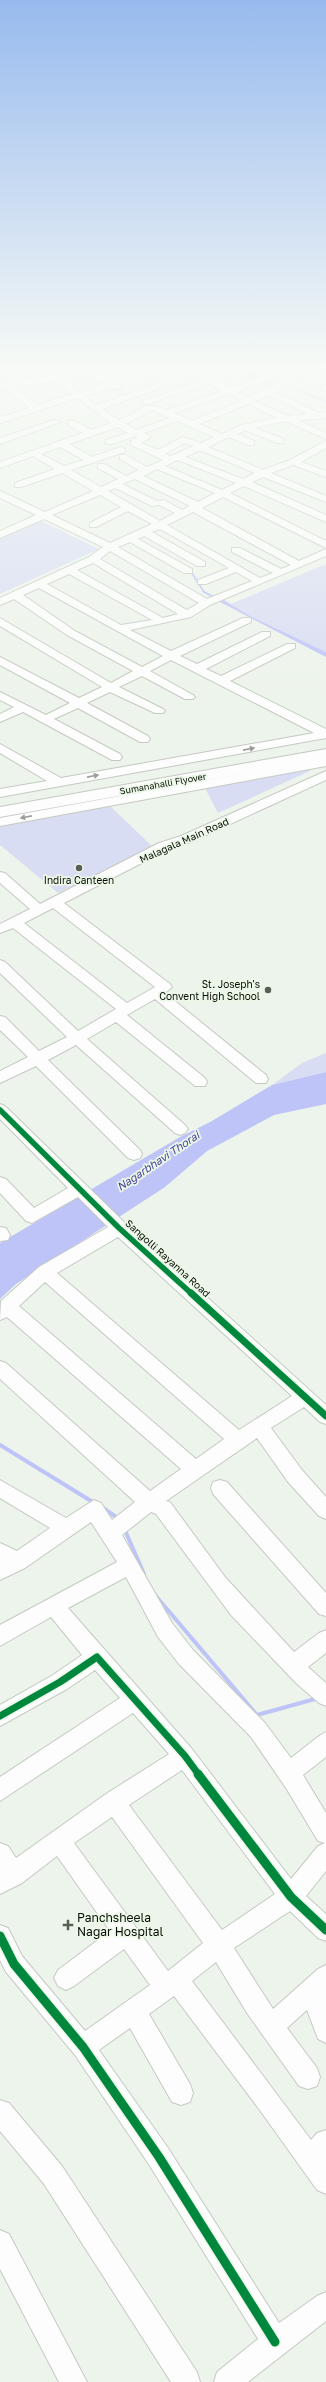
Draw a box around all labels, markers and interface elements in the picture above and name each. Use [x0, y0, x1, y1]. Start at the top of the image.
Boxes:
one-way arrow [243, 746, 255, 752]
street label: Sumanahalli Flyover [119, 770, 207, 797]
one-way arrow [87, 772, 99, 778]
one-way arrow [20, 814, 32, 820]
street label: Malagala Main Road [138, 815, 230, 865]
marker: Indira Canteen [74, 863, 84, 873]
place label: Indira Canteen [44, 874, 114, 886]
place label: St. Joseph's Convent High School [159, 978, 260, 1002]
marker: St. Joseph's Convent High School [263, 985, 273, 995]
water label: Nagarbhavi Thorai [114, 1127, 204, 1194]
street label: Sangolli Rayanna Road [123, 1217, 213, 1299]
place label: Panchsheela Nagar Hospital [77, 1910, 164, 1939]
marker: Panchsheela Nagar Hospital [62, 1919, 74, 1931]

